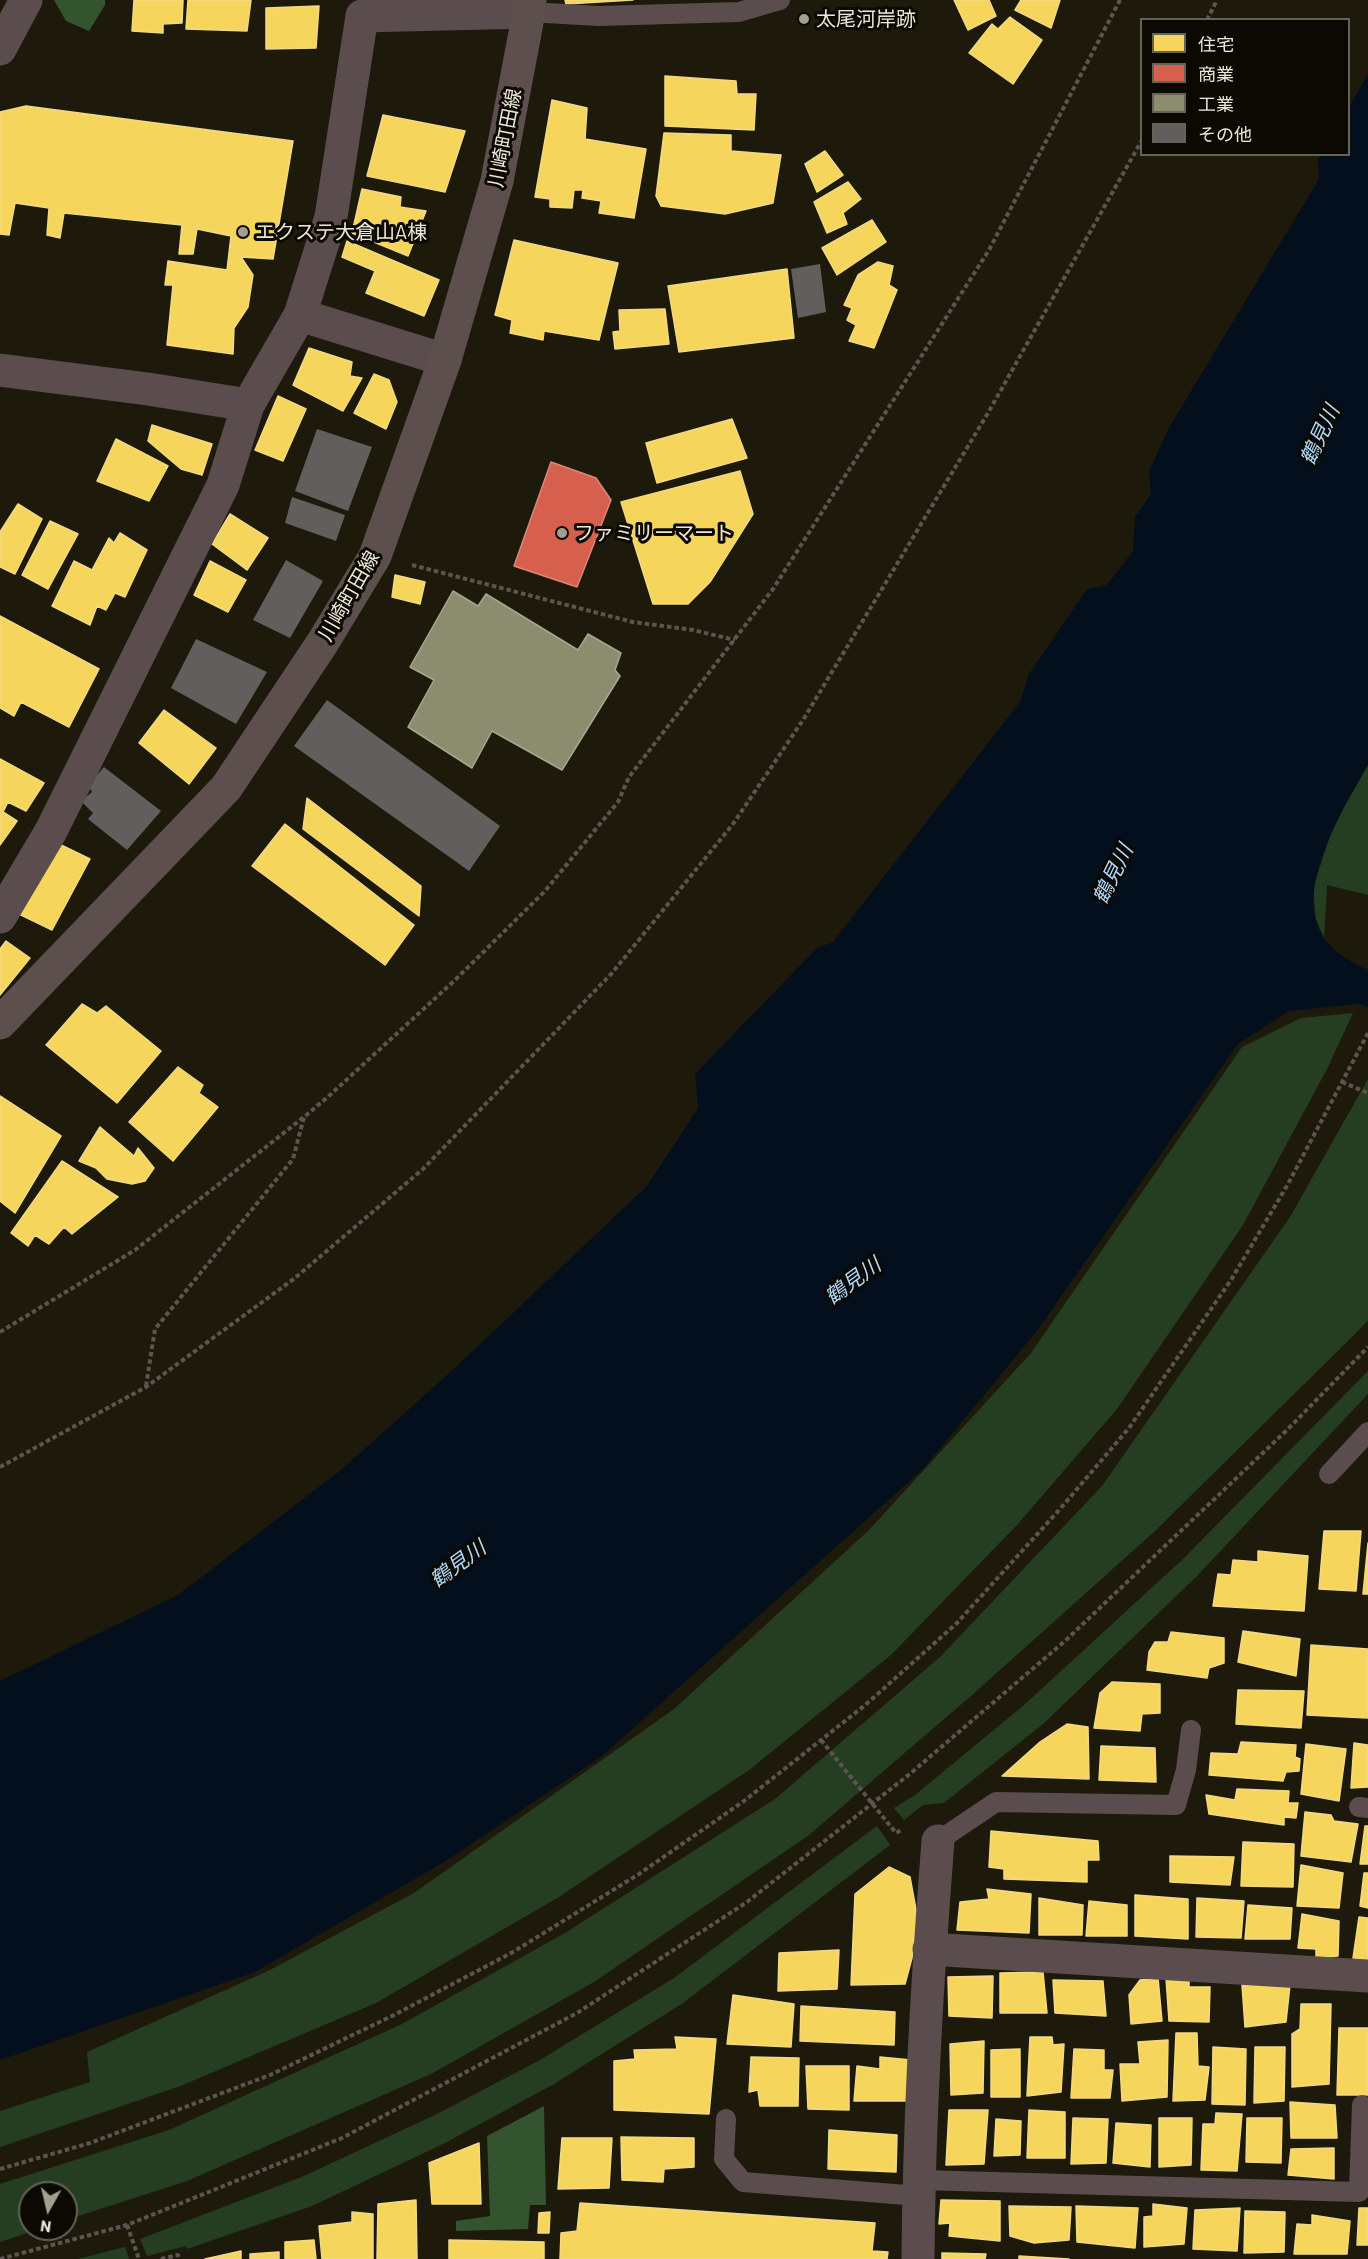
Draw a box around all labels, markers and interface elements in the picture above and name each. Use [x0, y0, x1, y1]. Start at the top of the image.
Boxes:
place label: 太尾河岸跡 [816, 7, 916, 31]
marker: 太尾河岸跡 [797, 12, 811, 26]
legend [1140, 18, 1350, 156]
text: 住宅 [1198, 33, 1234, 55]
text: 商業 [1198, 63, 1234, 85]
street label: 川崎町田線 [484, 87, 526, 189]
text: 工業 [1198, 93, 1234, 115]
text: その他 [1198, 123, 1252, 145]
place label: エクステ大倉山A棟 [255, 220, 427, 244]
marker: エクステ大倉山A棟 [236, 225, 250, 239]
water label: 鶴見川 [1295, 401, 1345, 469]
place label: ファミリーマート [574, 521, 734, 545]
marker: ファミリーマート [555, 526, 569, 540]
street label: 川崎町田線 [314, 547, 384, 645]
water label: 鶴見川 [1088, 840, 1138, 908]
water label: 鶴見川 [820, 1252, 886, 1310]
water label: 鶴見川 [425, 1535, 491, 1593]
north arrow [18, 2181, 78, 2241]
text: N [39, 2217, 52, 2237]

